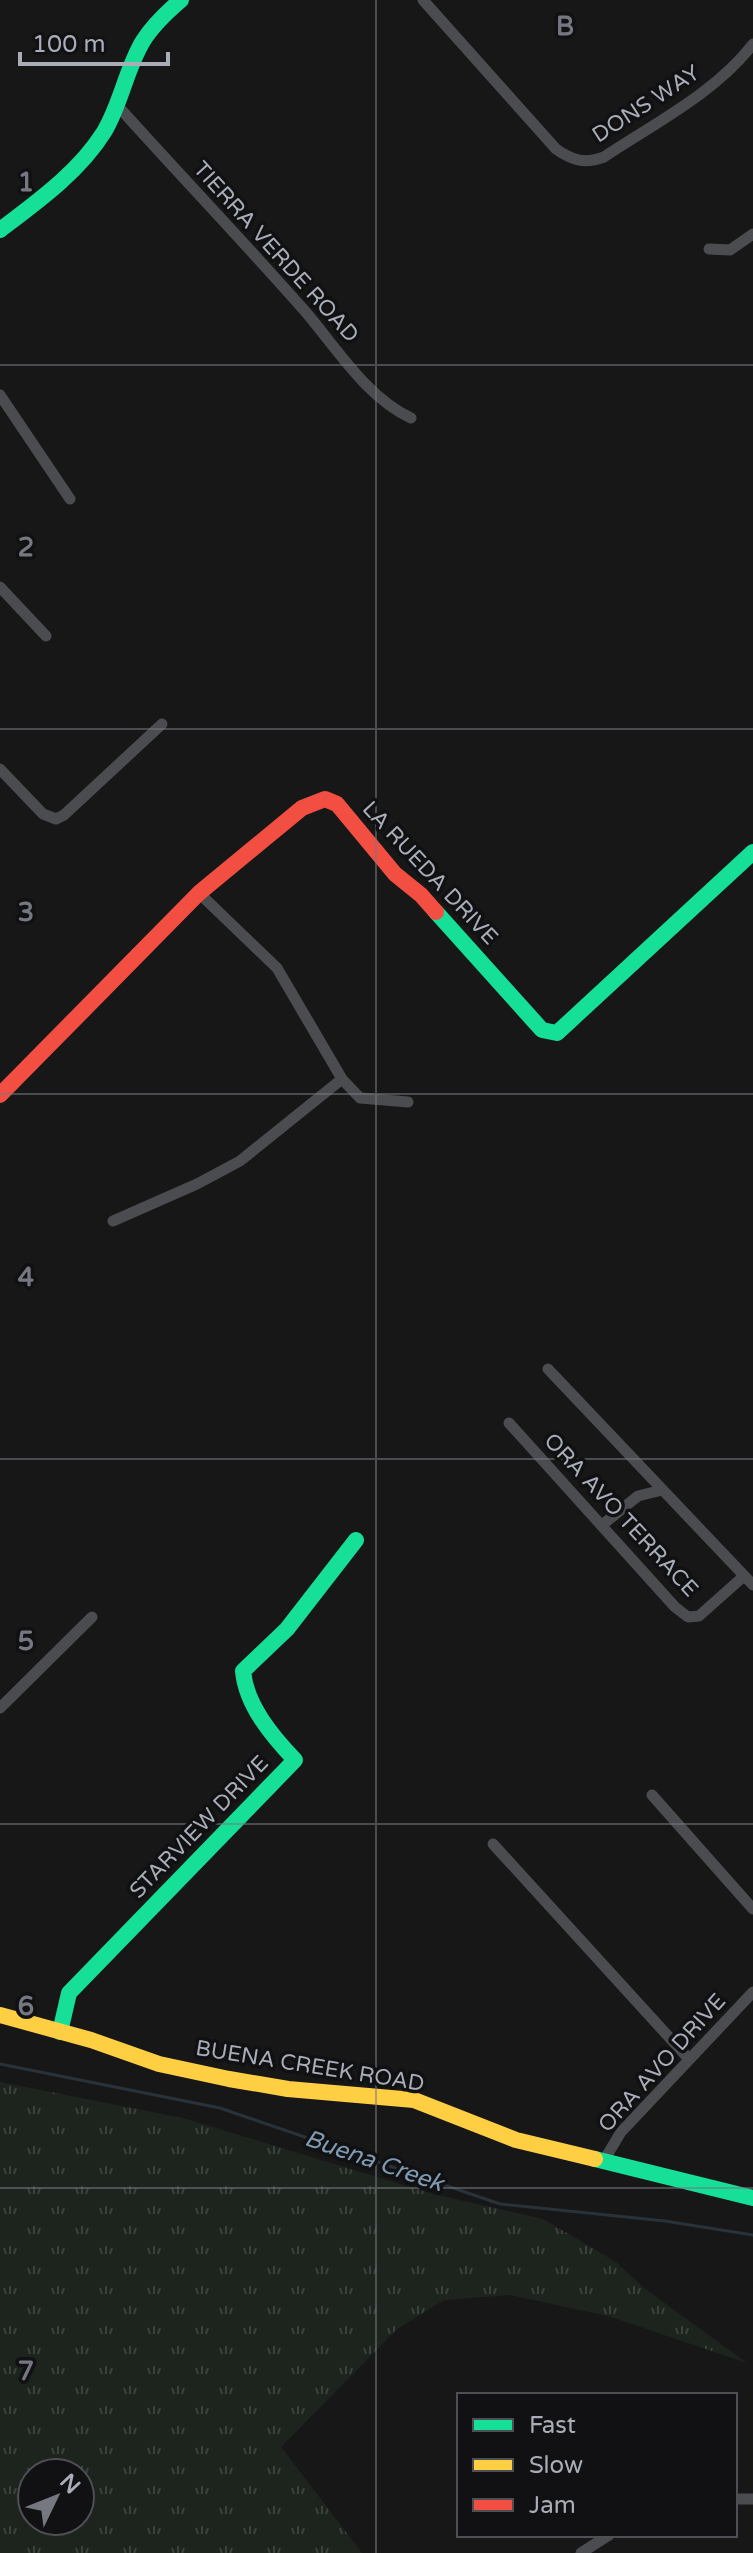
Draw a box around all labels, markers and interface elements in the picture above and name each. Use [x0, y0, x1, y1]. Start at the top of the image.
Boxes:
text: B [556, 11, 574, 42]
scale bar [20, 16, 168, 66]
text: 100 m [32, 30, 106, 59]
street label: DONS WAY [587, 60, 705, 148]
street label: TIERRA VERDE ROAD [188, 156, 364, 348]
text: 1 [18, 167, 34, 198]
text: 2 [18, 532, 34, 563]
street label: LA RUEDA DRIVE [357, 796, 503, 950]
text: 3 [18, 897, 34, 928]
text: 4 [18, 1262, 34, 1293]
street label: ORA AVO TERRACE [539, 1428, 703, 1602]
text: 5 [18, 1626, 34, 1657]
street label: STARVIEW DRIVE [124, 1750, 274, 1904]
street label: ORA AVO DRIVE [593, 1988, 731, 2138]
text: 6 [18, 1991, 34, 2022]
street label: BUENA CREEK ROAD [194, 2035, 426, 2097]
water label: Buena Creek [301, 2124, 449, 2199]
text: 7 [18, 2356, 34, 2387]
legend [457, 2393, 737, 2537]
text: Fast [529, 2411, 576, 2440]
text: Slow [529, 2451, 583, 2480]
north arrow [16, 2457, 96, 2537]
text: N [54, 2469, 85, 2499]
text: Jam [529, 2491, 576, 2520]

